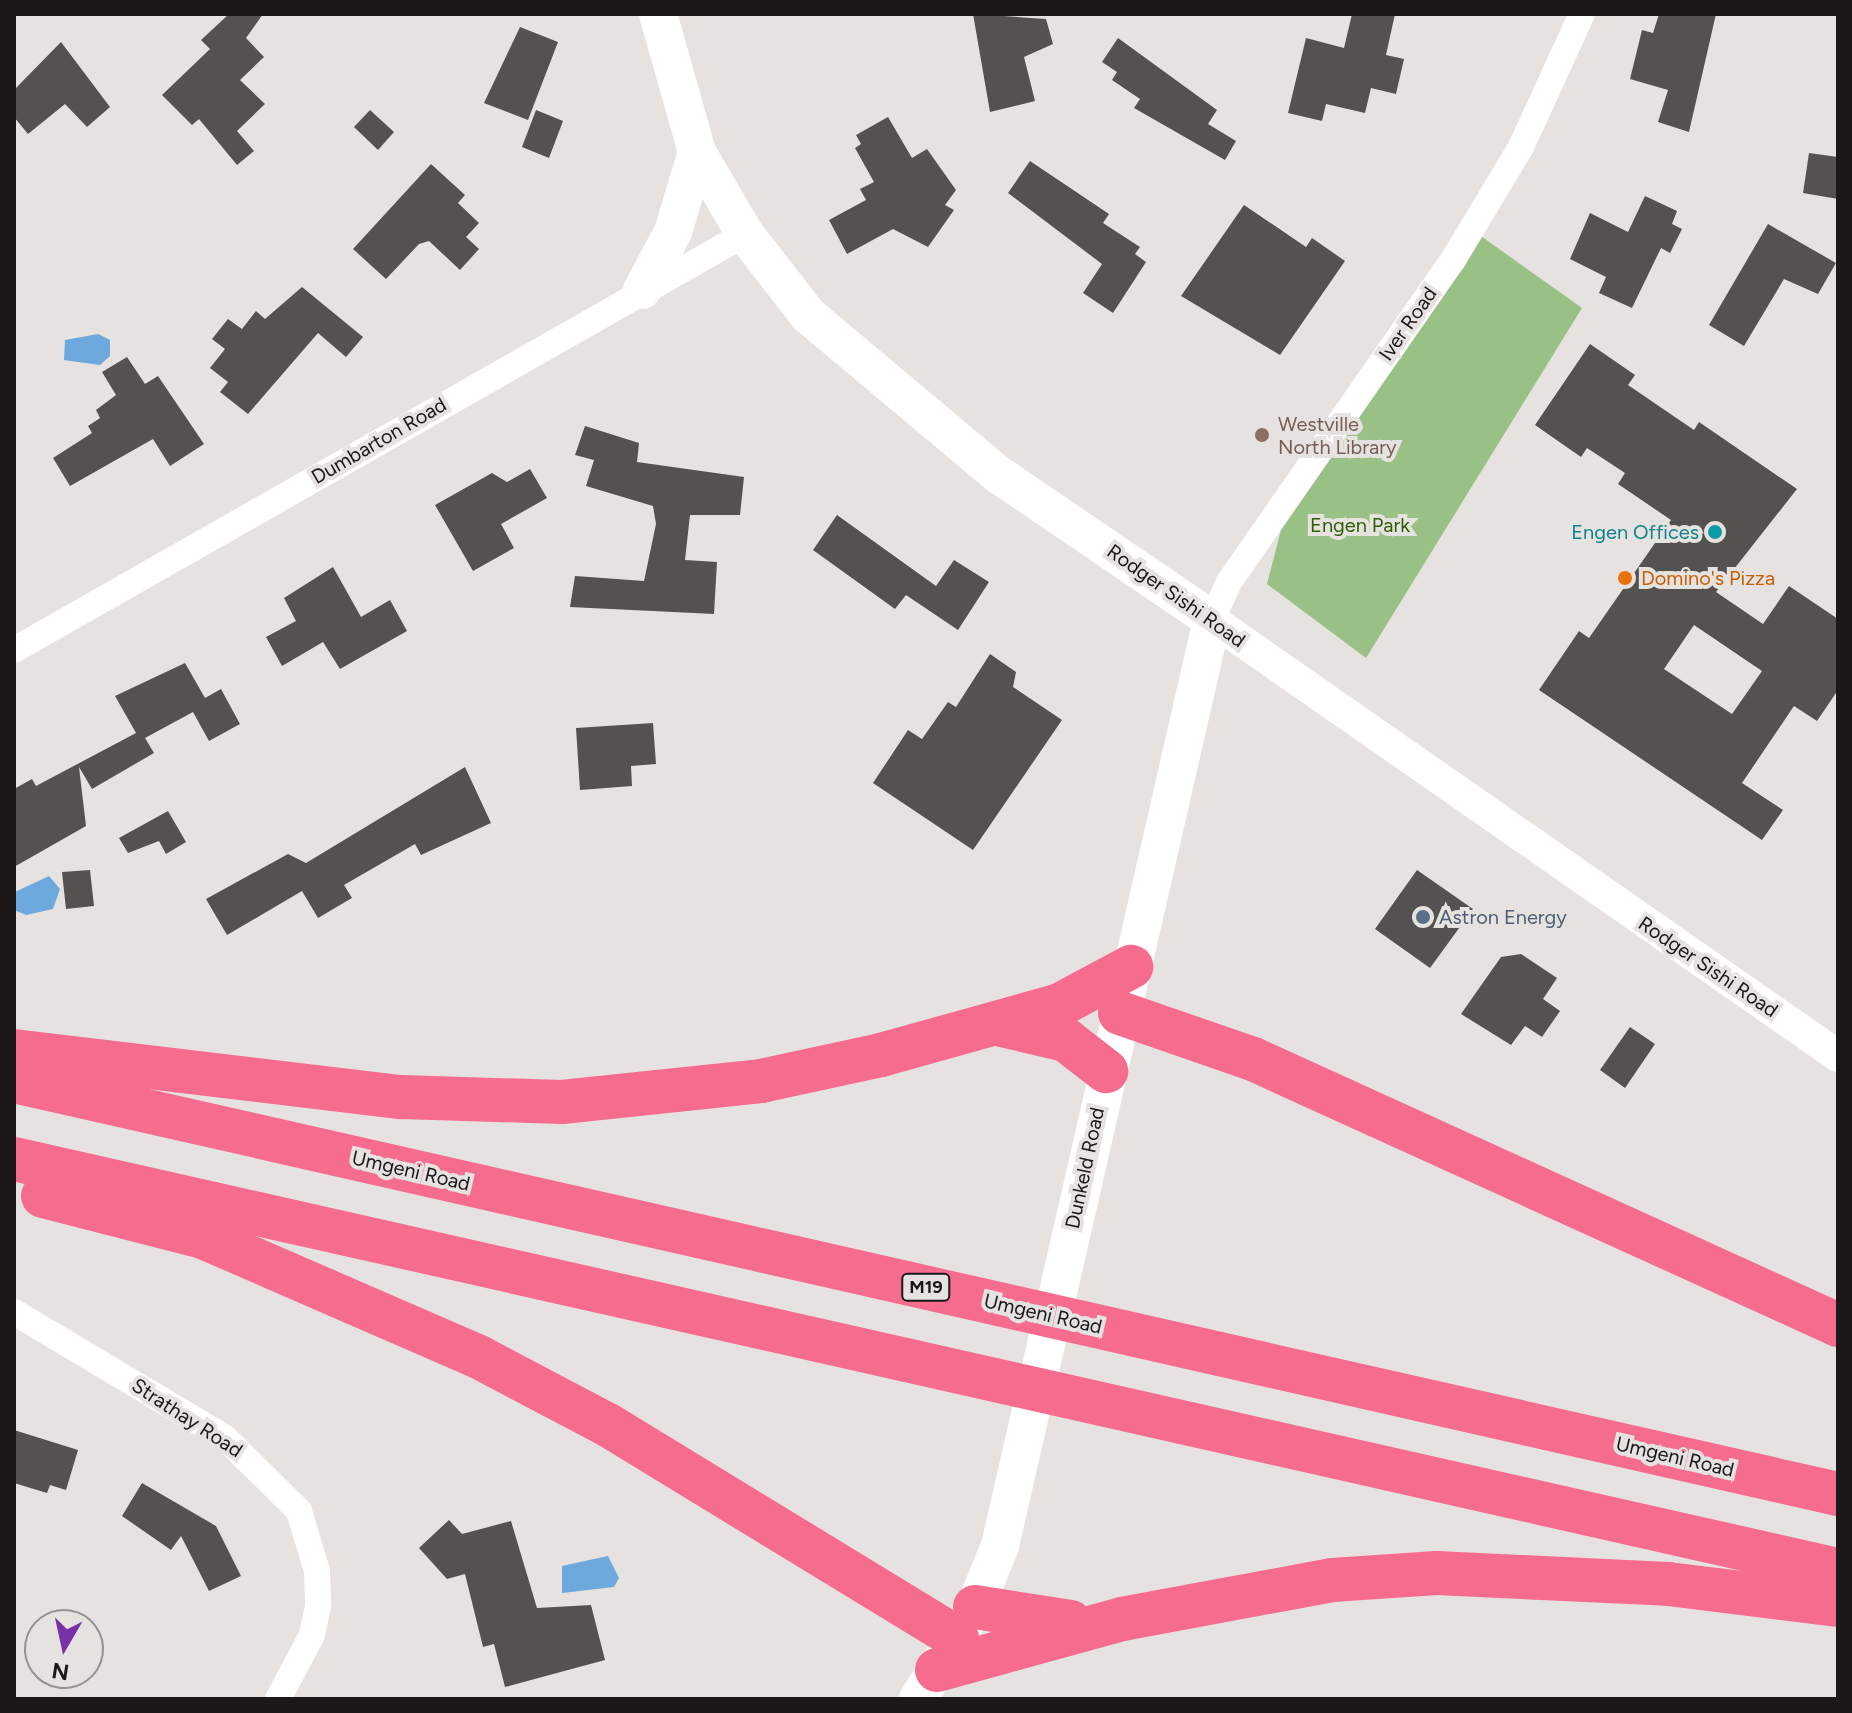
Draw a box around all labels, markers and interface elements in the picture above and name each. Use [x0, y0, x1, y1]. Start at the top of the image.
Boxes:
street label: Iver Road [1374, 283, 1442, 365]
street label: Dumbarton Road [307, 393, 451, 489]
place label: Westville North Library [1278, 412, 1396, 459]
marker: Westville North Library [1253, 426, 1271, 444]
park label: Engen Park [1310, 513, 1410, 537]
place label: Engen Offices [1571, 520, 1699, 544]
marker: Engen Offices [1706, 523, 1724, 541]
street label: Rodger Sishi Road [1102, 539, 1250, 653]
place label: Domino's Pizza [1641, 566, 1775, 590]
marker: Domino's Pizza [1616, 569, 1634, 587]
place label: Astron Energy [1439, 905, 1567, 929]
marker: Astron Energy [1414, 908, 1432, 926]
street label: Rodger Sishi Road [1634, 911, 1782, 1023]
street label: Dunkeld Road [1060, 1105, 1110, 1231]
street label: Umgeni Road [350, 1146, 472, 1196]
road number: M19 [900, 1273, 952, 1301]
street label: Umgeni Road [982, 1289, 1104, 1339]
street label: Strathay Road [127, 1373, 247, 1463]
street label: Umgeni Road [1614, 1432, 1736, 1482]
north arrow [24, 1609, 104, 1689]
text: N [50, 1657, 71, 1686]

